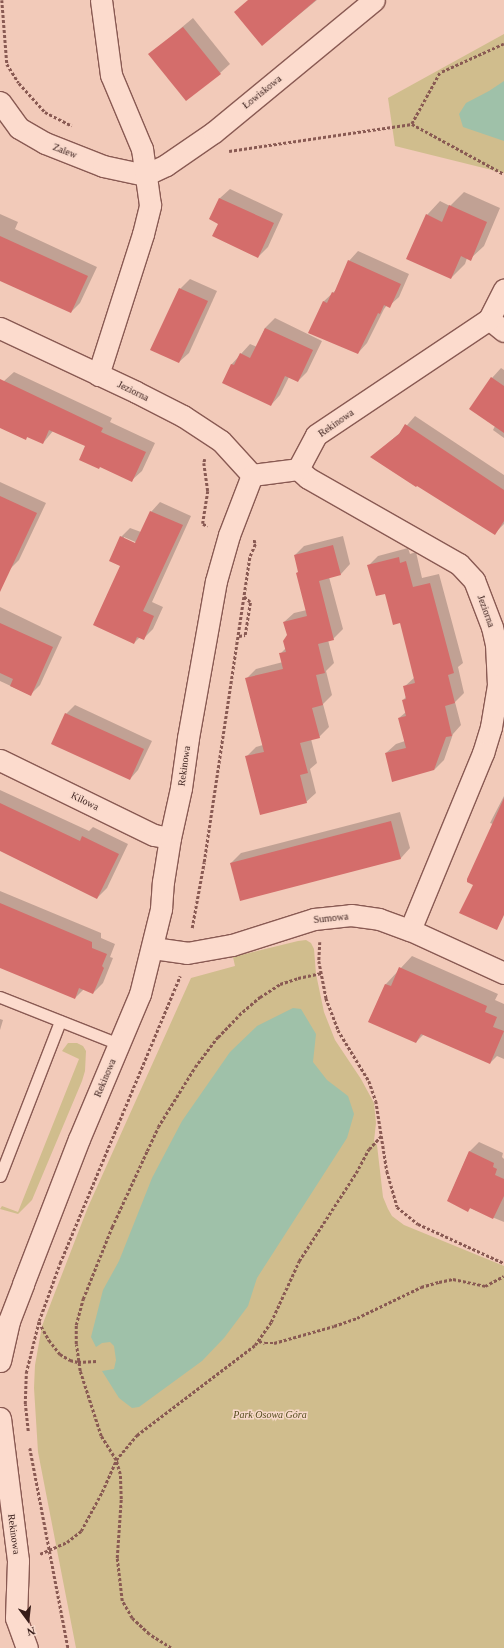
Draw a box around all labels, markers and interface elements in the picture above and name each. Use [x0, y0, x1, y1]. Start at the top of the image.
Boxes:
street label: Łowiskowa [240, 73, 284, 111]
street label: Zalew [51, 141, 79, 161]
street label: Jeziorna [115, 378, 151, 404]
street label: Rekinowa [316, 406, 356, 440]
street label: Jeziorna [475, 593, 497, 629]
street label: Rekinowa [175, 745, 193, 787]
street label: Kilowa [69, 789, 101, 813]
street label: Sumowa [313, 910, 349, 926]
street label: Rekinowa [92, 1057, 118, 1099]
park label: Park Osowa Góra [233, 1409, 307, 1421]
street label: Rekinowa [5, 1513, 23, 1555]
north arrow [8, 1600, 48, 1640]
text: N [26, 1625, 37, 1638]

